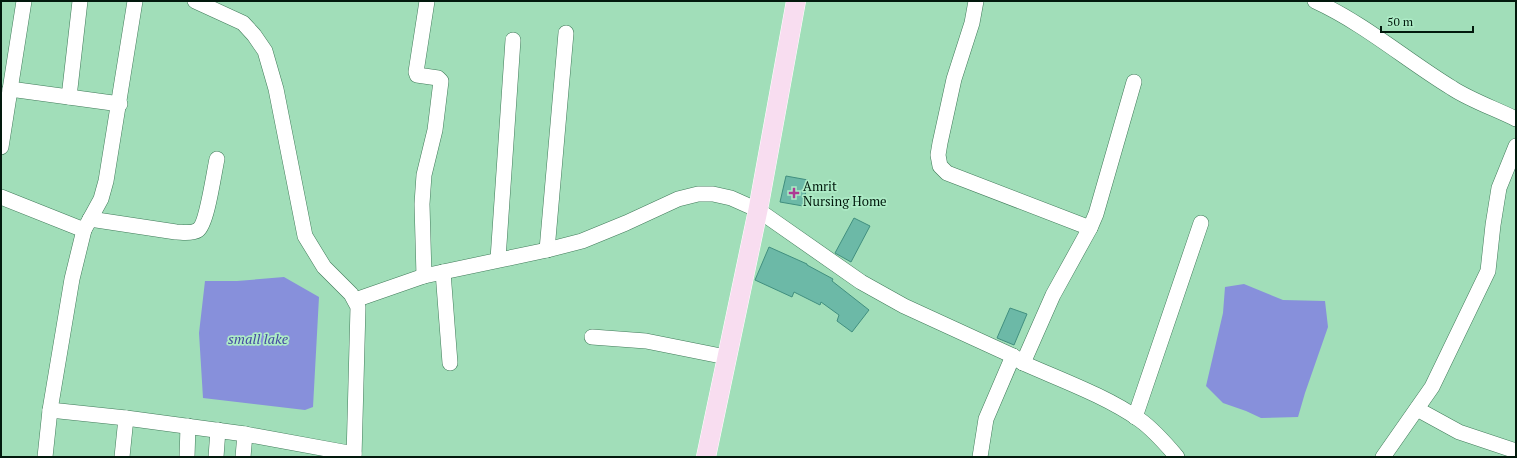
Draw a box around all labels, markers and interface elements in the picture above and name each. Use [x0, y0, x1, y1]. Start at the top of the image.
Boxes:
scale bar [1381, 8, 1473, 34]
text: 50 m [1387, 14, 1414, 29]
place label: Amrit Nursing Home [803, 177, 887, 210]
marker: Amrit Nursing Home [788, 187, 800, 199]
water label: small lake [228, 329, 289, 348]

